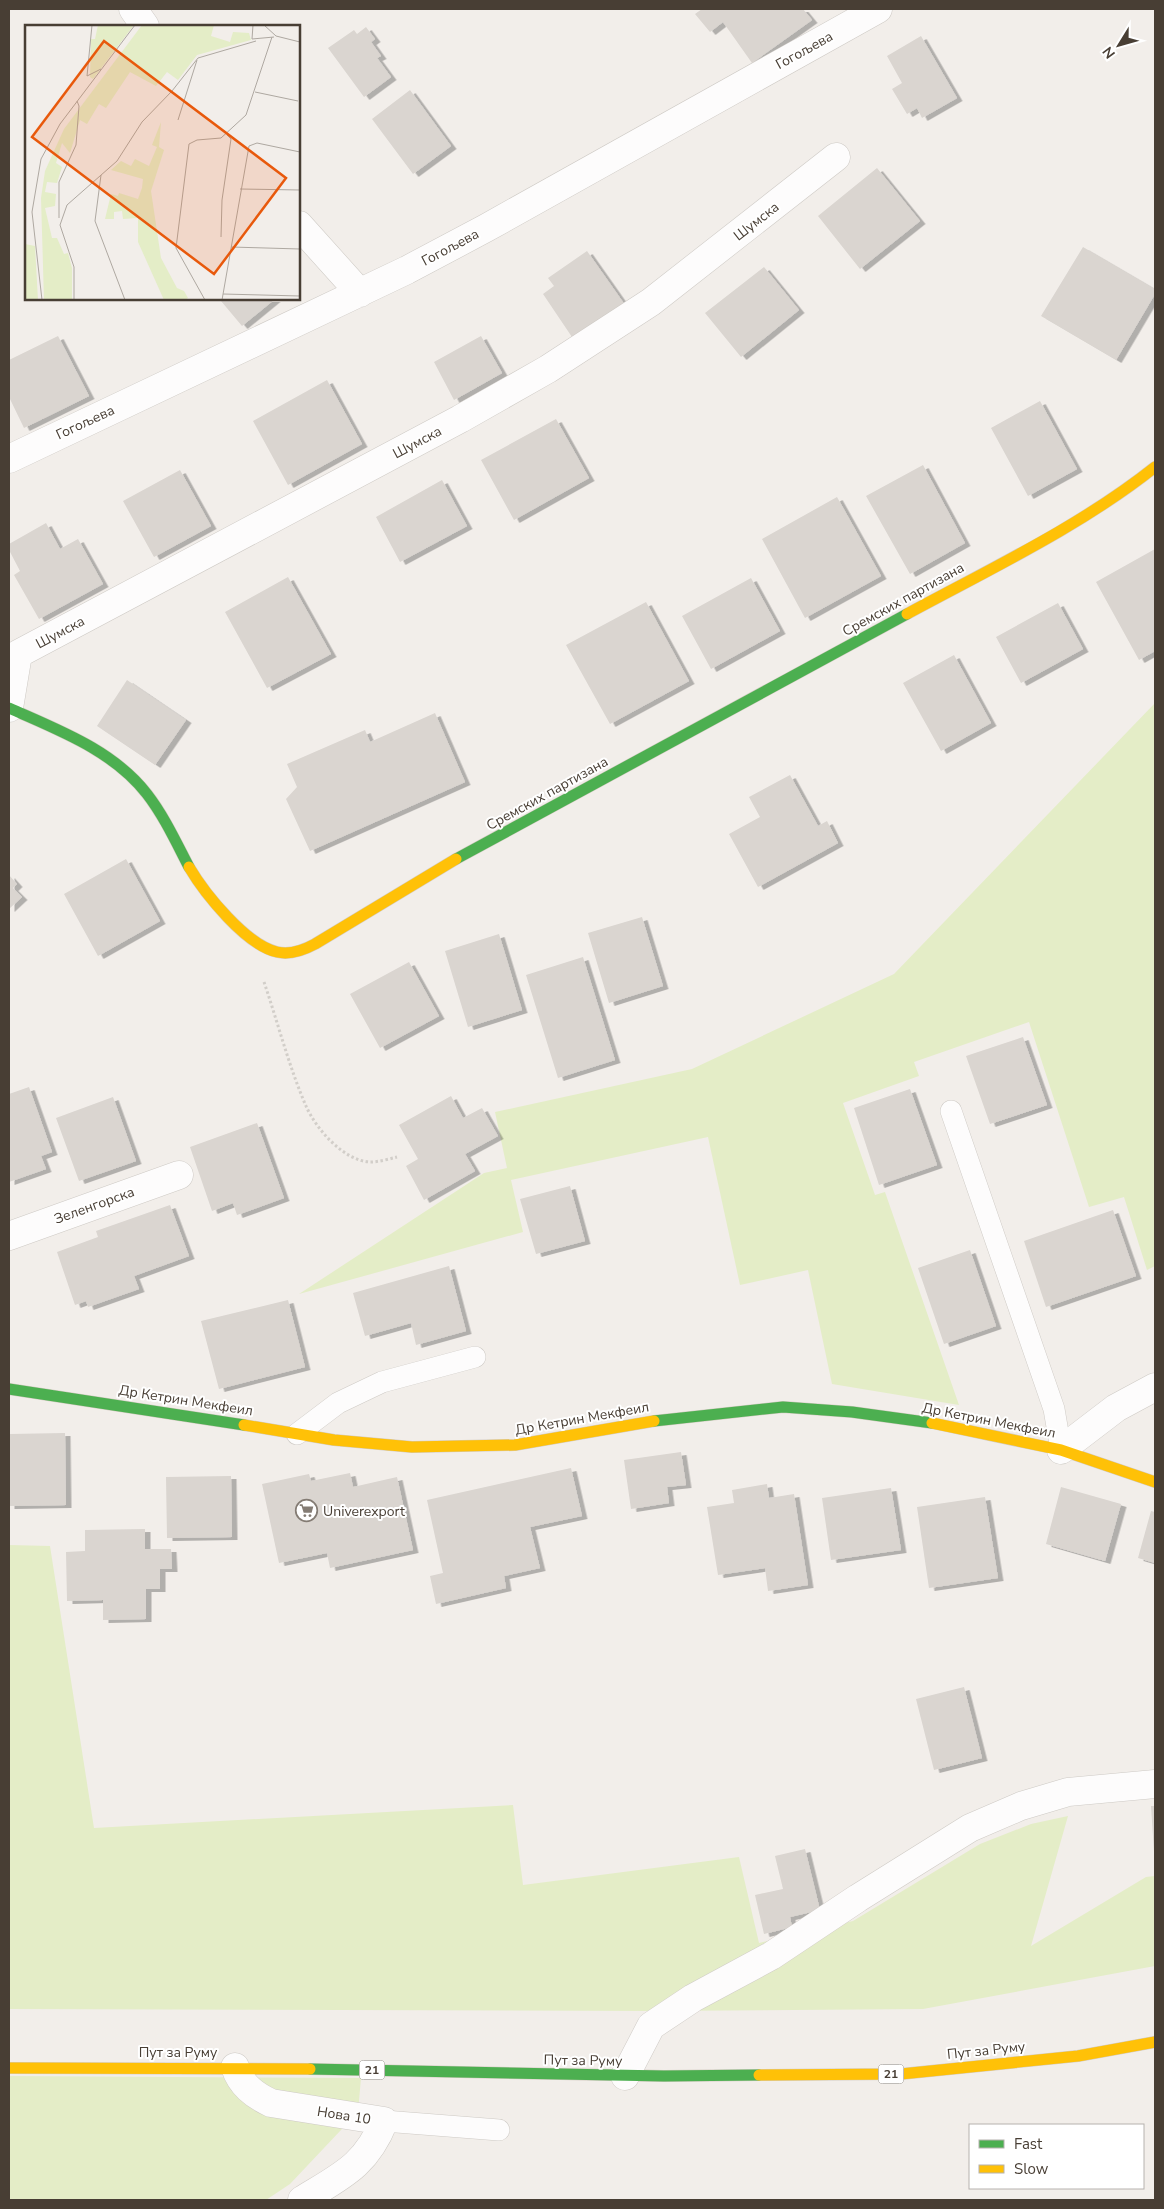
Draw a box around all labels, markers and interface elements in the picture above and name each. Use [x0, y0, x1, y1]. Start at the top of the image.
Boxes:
north arrow [1094, 20, 1144, 70]
inset map [25, 25, 300, 300]
street label: Гогољева [772, 27, 836, 74]
text: N [1098, 43, 1120, 62]
street label: Шумска [730, 198, 783, 245]
street label: Гогољева [418, 224, 482, 271]
street label: Гогољева [53, 401, 118, 444]
street label: Шумска [389, 422, 445, 463]
street label: Сремских партизана [839, 558, 968, 641]
street label: Шумска [32, 612, 88, 653]
street label: Сремских партизана [483, 752, 612, 835]
street label: Зеленгорска [51, 1182, 137, 1229]
street label: Др Кетрин Мекфеил [117, 1381, 254, 1420]
street label: Др Кетрин Мекфеил [514, 1397, 651, 1440]
street label: Др Кетрин Мекфеил [921, 1398, 1057, 1443]
supermarket icon: Univerexport [295, 1499, 319, 1523]
place label: Univerexport [323, 1502, 405, 1521]
street label: Пут за Руму [946, 2037, 1027, 2064]
street label: Пут за Руму [139, 2043, 218, 2062]
street label: Пут за Руму [544, 2050, 623, 2071]
road number: 21 [360, 2060, 384, 2080]
road number: 21 [878, 2064, 904, 2084]
street label: Нова 10 [316, 2102, 372, 2129]
legend [969, 2124, 1144, 2189]
text: Fast [1014, 2134, 1043, 2154]
text: Slow [1014, 2159, 1049, 2179]

